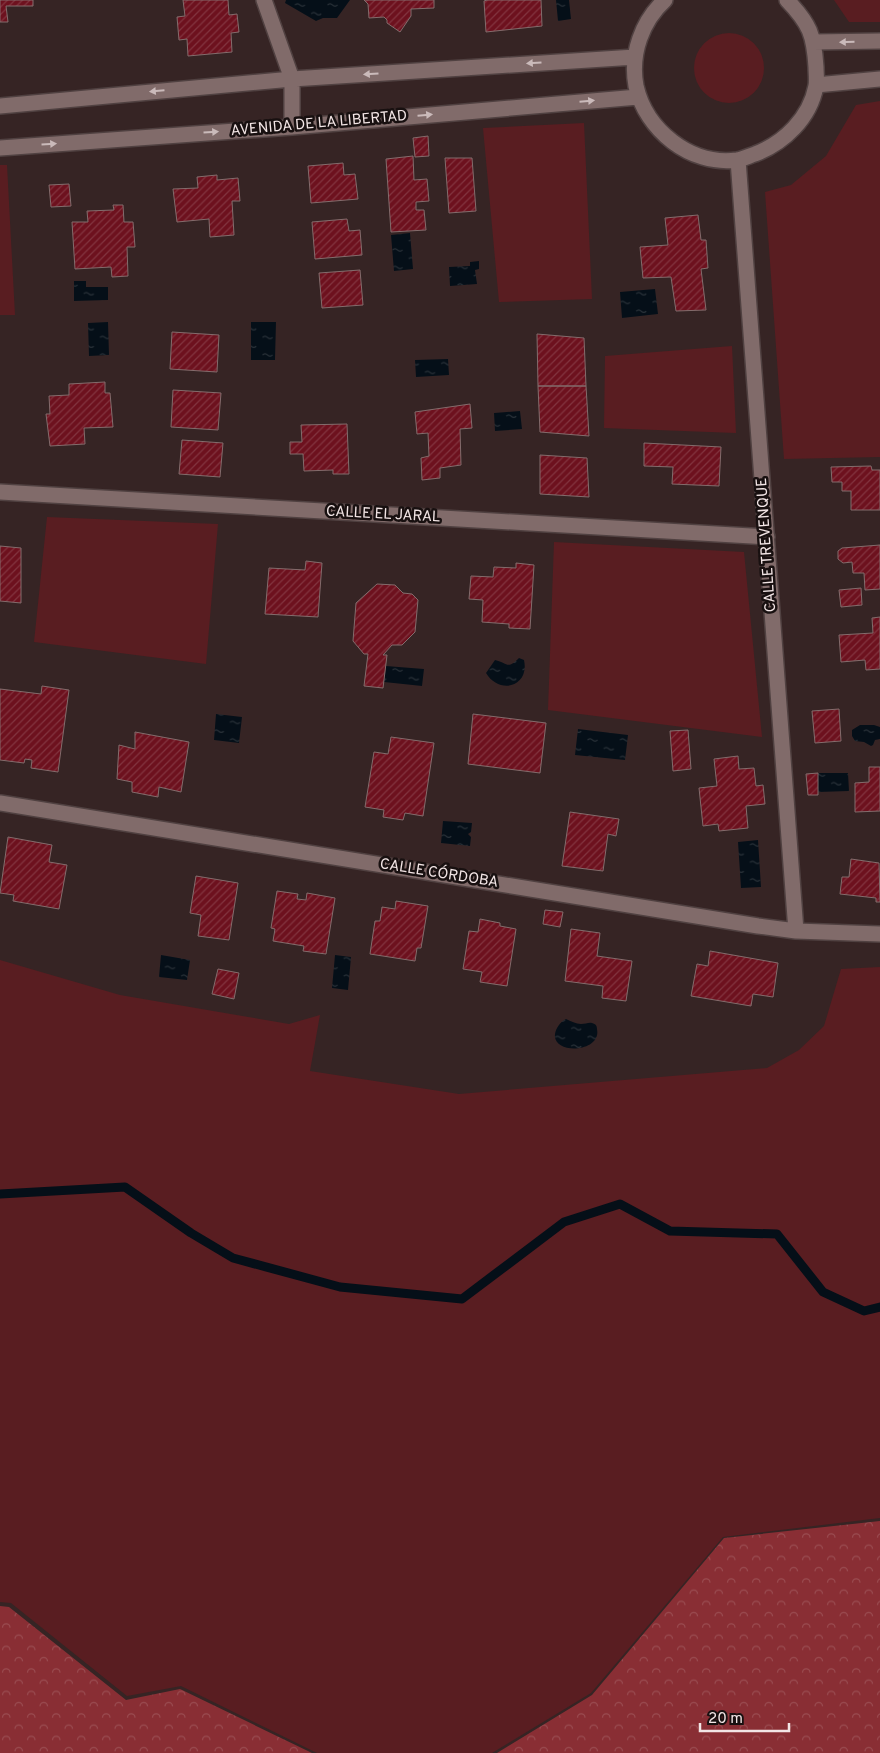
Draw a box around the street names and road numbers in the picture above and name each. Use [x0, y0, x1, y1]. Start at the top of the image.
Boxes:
street label: AVENIDA DE LA LIBERTAD [230, 107, 408, 141]
street label: CALLE TREVENQUE [753, 477, 781, 613]
street label: CALLE EL JARAL [325, 503, 441, 527]
street label: CALLE CÓRDOBA [378, 853, 500, 893]

